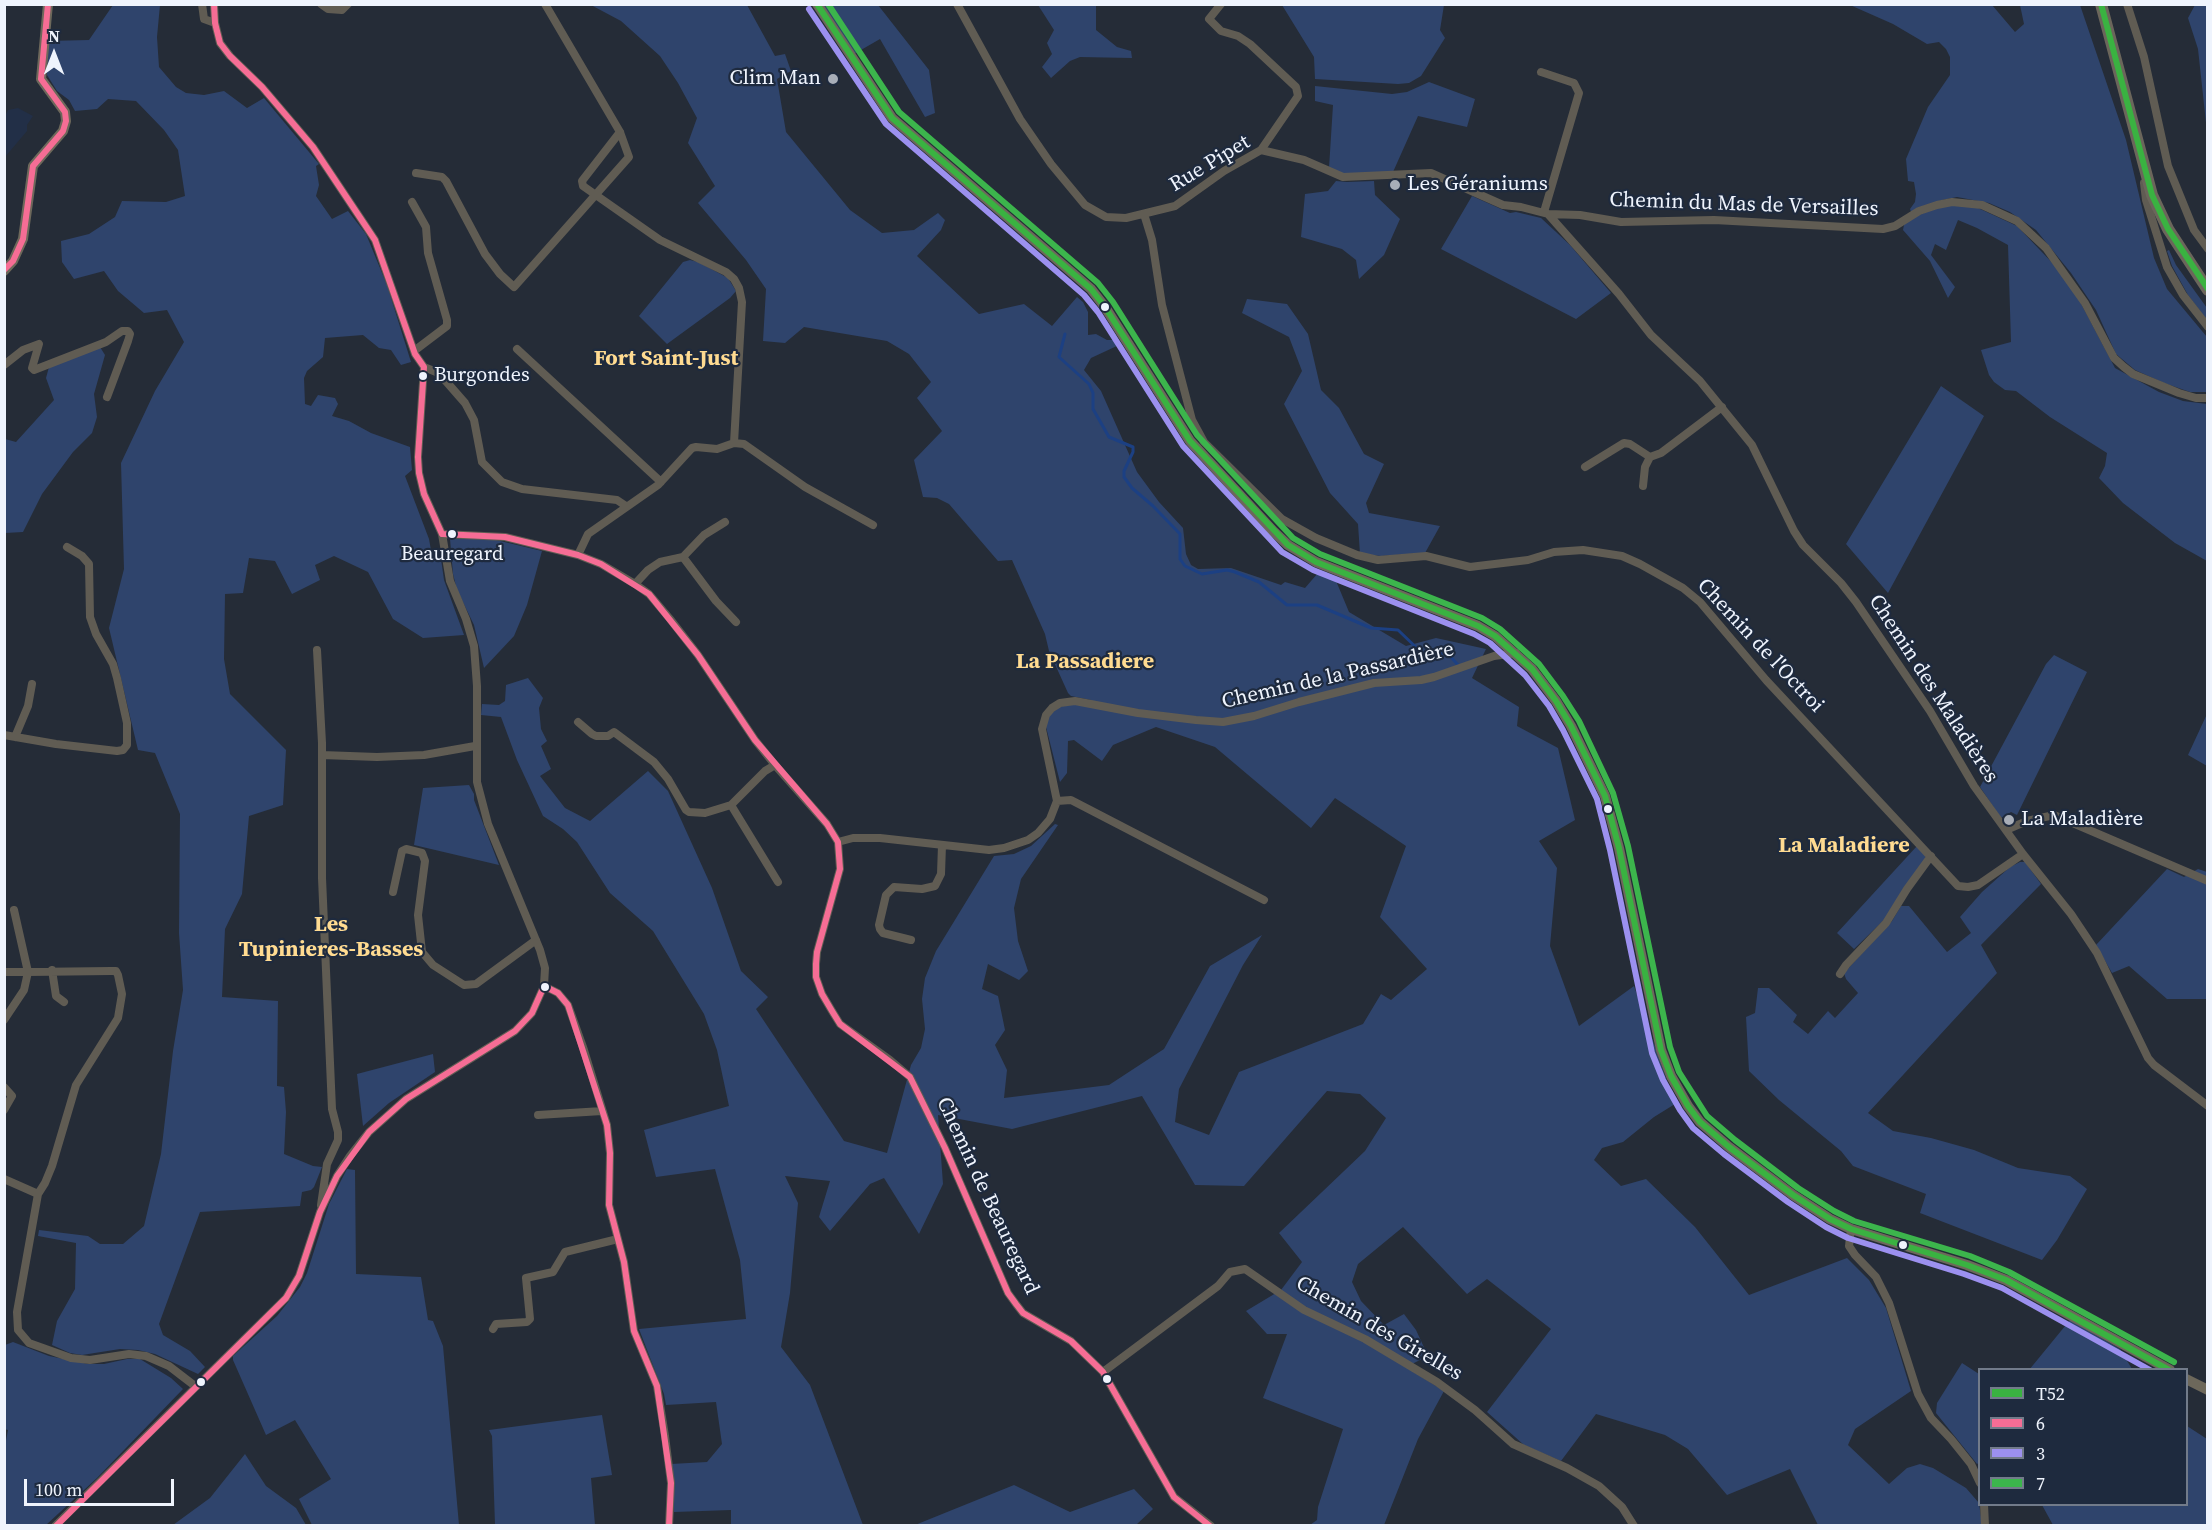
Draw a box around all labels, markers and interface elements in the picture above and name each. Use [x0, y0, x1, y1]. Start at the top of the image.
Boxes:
north arrow [24, 24, 84, 84]
text: N [48, 25, 60, 47]
place label: Clim Man [730, 66, 821, 92]
marker: Clim Man [826, 72, 840, 86]
street label: Rue Pipet [1165, 130, 1255, 198]
place label: Les Géraniums [1407, 172, 1548, 198]
marker: Les Géraniums [1388, 178, 1402, 192]
street label: Chemin du Mas de Versailles [1609, 188, 1879, 222]
unlabelled marker [1099, 301, 1111, 313]
district label: Fort Saint-Just [594, 346, 738, 372]
place label: Burgondes [434, 364, 530, 388]
marker: Burgondes [417, 370, 429, 382]
marker: Beauregard [446, 528, 458, 540]
place label: Beauregard [401, 543, 503, 567]
street label: Chemin de l'Octroi [1691, 574, 1829, 718]
street label: Chemin des Maladières [1863, 590, 2003, 788]
street label: Chemin de la Passardière [1220, 637, 1456, 715]
district label: La Passadiere [1016, 649, 1154, 675]
unlabelled marker [1602, 803, 1614, 815]
place label: La Maladière [2021, 807, 2143, 833]
marker: La Maladière [2002, 813, 2016, 827]
district label: La Maladiere [1778, 833, 1910, 859]
district label: Les Tupinieres-Basses [239, 912, 423, 963]
unlabelled marker [539, 981, 551, 993]
street label: Chemin de Beauregard [930, 1093, 1044, 1299]
unlabelled marker [1897, 1239, 1909, 1251]
street label: Chemin des Girelles [1291, 1271, 1467, 1387]
legend [1978, 1368, 2188, 1506]
unlabelled marker [1101, 1373, 1113, 1385]
unlabelled marker [195, 1376, 207, 1388]
text: T52 [2036, 1381, 2065, 1406]
text: 6 [2036, 1411, 2045, 1436]
text: 3 [2036, 1441, 2045, 1466]
scale bar [27, 1467, 177, 1505]
text: 7 [2036, 1471, 2045, 1496]
text: 100 m [35, 1477, 82, 1502]

